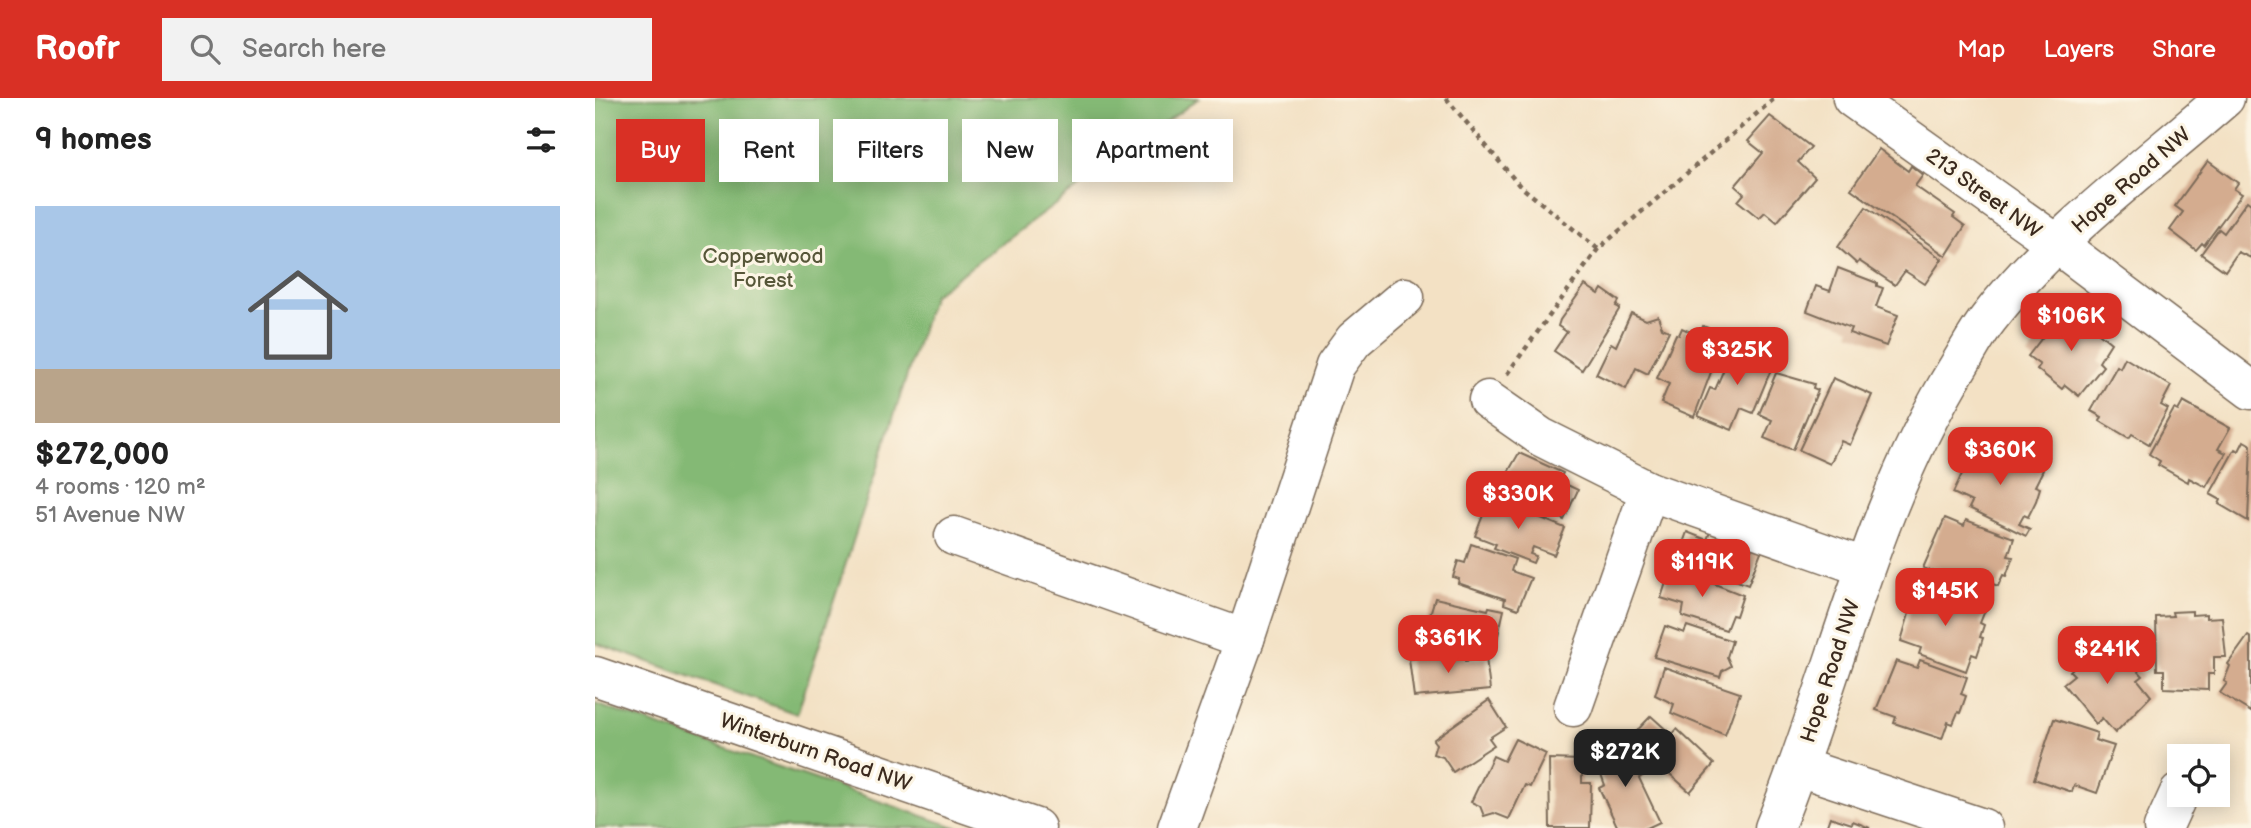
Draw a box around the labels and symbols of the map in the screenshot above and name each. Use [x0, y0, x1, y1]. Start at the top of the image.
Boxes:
street label: Hope Road NW [2067, 122, 2196, 239]
street label: 213 Street NW [1921, 143, 2046, 244]
park label: Copperwood Forest [702, 244, 824, 293]
pin: $106K [2022, 294, 2120, 353]
pin: $325K [1688, 328, 1786, 387]
pin: $360K [1951, 428, 2049, 487]
pin: $330K [1469, 472, 1567, 531]
pin: $119K [1653, 540, 1751, 599]
pin: $145K [1896, 568, 1994, 628]
street label: Hope Road NW [1796, 596, 1865, 746]
pin: $361K [1399, 616, 1497, 675]
pin: $241K [2058, 626, 2156, 686]
street label: Winterburn Road NW [717, 708, 915, 797]
pin: $272K [1576, 730, 1674, 789]

